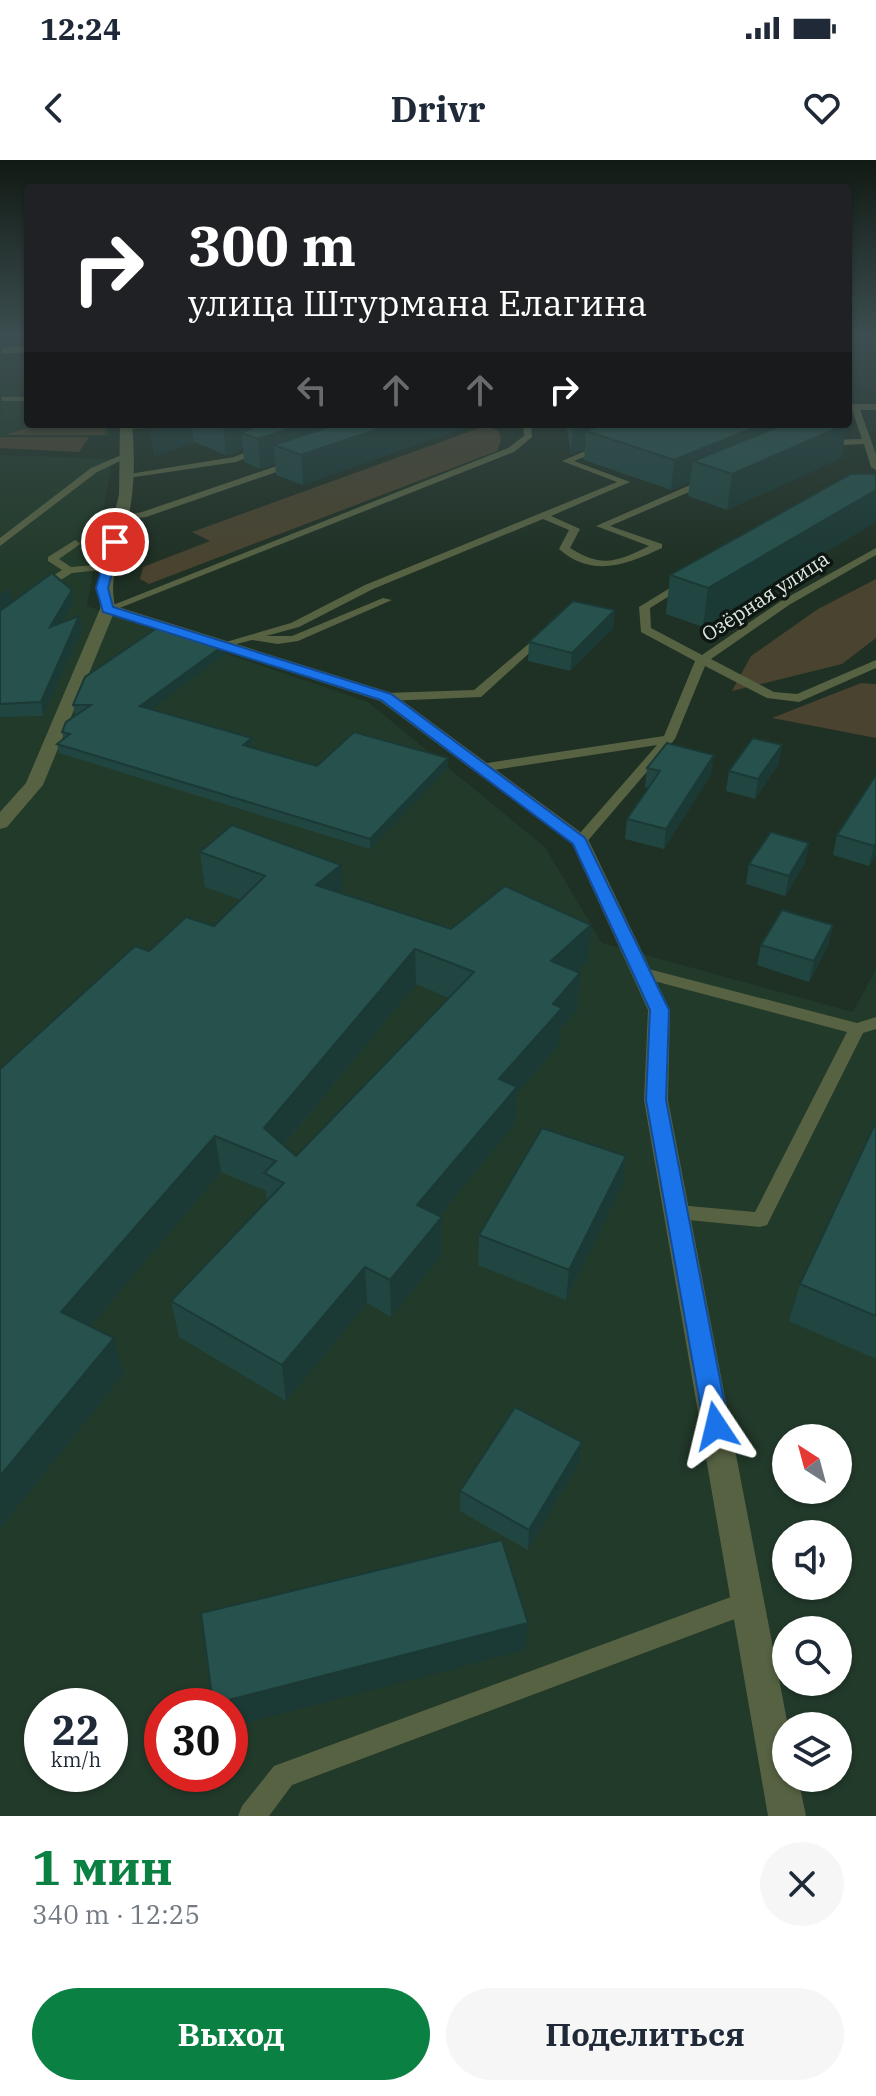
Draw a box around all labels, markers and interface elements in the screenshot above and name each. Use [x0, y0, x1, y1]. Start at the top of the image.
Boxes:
text: 12:24 [40, 9, 121, 48]
text: Drivr [390, 85, 486, 132]
icon: back [32, 86, 76, 130]
icon: heart [800, 86, 844, 130]
text: 300 m [188, 209, 356, 281]
icon: right [56, 216, 160, 320]
text: улица Штурмана Елагина [188, 279, 647, 326]
icon: left [290, 368, 334, 412]
icon: ahead [374, 368, 418, 412]
icon: ahead [458, 368, 502, 412]
icon: right [542, 368, 586, 412]
pin [81, 508, 149, 576]
icon: arrive [93, 520, 137, 564]
street label: Озёрная улица [696, 545, 834, 647]
position arrow [674, 1384, 758, 1468]
north arrow [772, 1424, 852, 1504]
map controls [772, 1424, 852, 1792]
button: sound [772, 1520, 852, 1600]
button: search [772, 1616, 852, 1696]
speed limit sign: 30 [144, 1688, 248, 1792]
text: 22 [52, 1704, 100, 1756]
button: layers [772, 1712, 852, 1792]
text: km/h [51, 1746, 101, 1773]
text: 1 мин [32, 1836, 173, 1898]
button: close [760, 1842, 844, 1926]
text: 340 m · 12:25 [32, 1897, 200, 1931]
button: Выход [32, 1988, 430, 2080]
button: Поделиться [446, 1988, 844, 2080]

